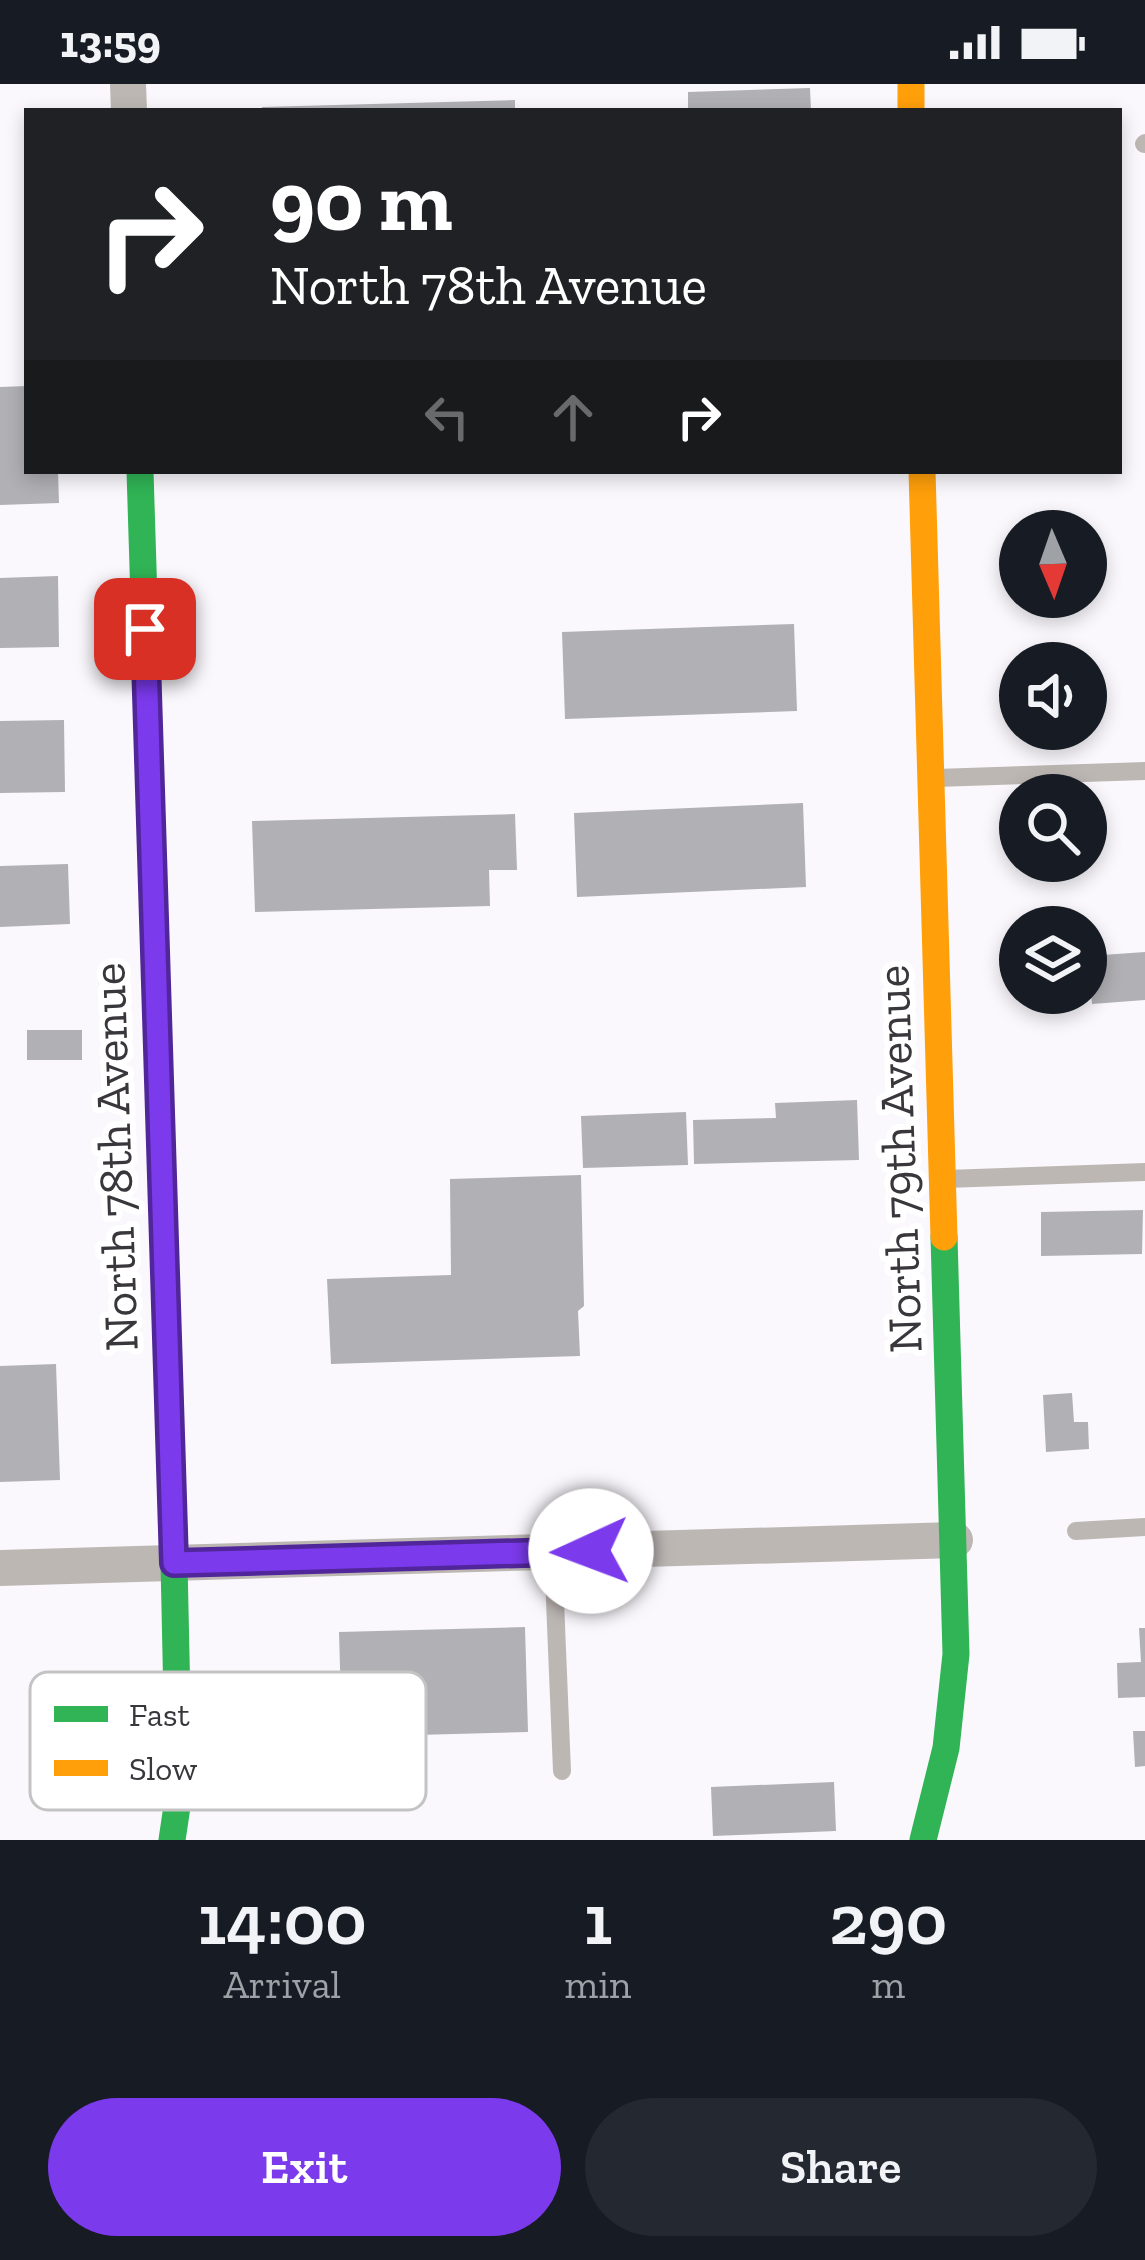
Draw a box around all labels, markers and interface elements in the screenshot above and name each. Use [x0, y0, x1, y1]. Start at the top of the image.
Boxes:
text: 13:59 [60, 15, 161, 69]
text: 90 m [270, 151, 453, 252]
icon: right [72, 156, 228, 312]
text: North 78th Avenue [270, 253, 707, 318]
icon: left [414, 384, 480, 450]
icon: ahead [540, 384, 606, 450]
icon: right [666, 384, 732, 450]
north arrow [999, 510, 1107, 618]
map controls [999, 510, 1107, 1014]
pin [94, 578, 196, 680]
icon: arrive [112, 596, 178, 662]
button: sound [999, 642, 1107, 750]
button: search [999, 774, 1107, 882]
button: layers [999, 906, 1107, 1014]
street label: North 78th Avenue [79, 962, 150, 1352]
street label: North 79th Avenue [863, 964, 934, 1354]
position arrow [528, 1488, 654, 1614]
legend [30, 1672, 426, 1810]
text: Fast [129, 1695, 190, 1734]
text: Slow [129, 1749, 197, 1788]
text: 14:00 [198, 1876, 367, 1962]
text: 1 [584, 1876, 612, 1962]
text: 290 [829, 1876, 947, 1962]
text: Arrival [223, 1961, 341, 2008]
text: min [564, 1961, 631, 2008]
text: m [871, 1961, 905, 2008]
button: Exit [48, 2098, 561, 2236]
button: Share [585, 2098, 1097, 2236]

